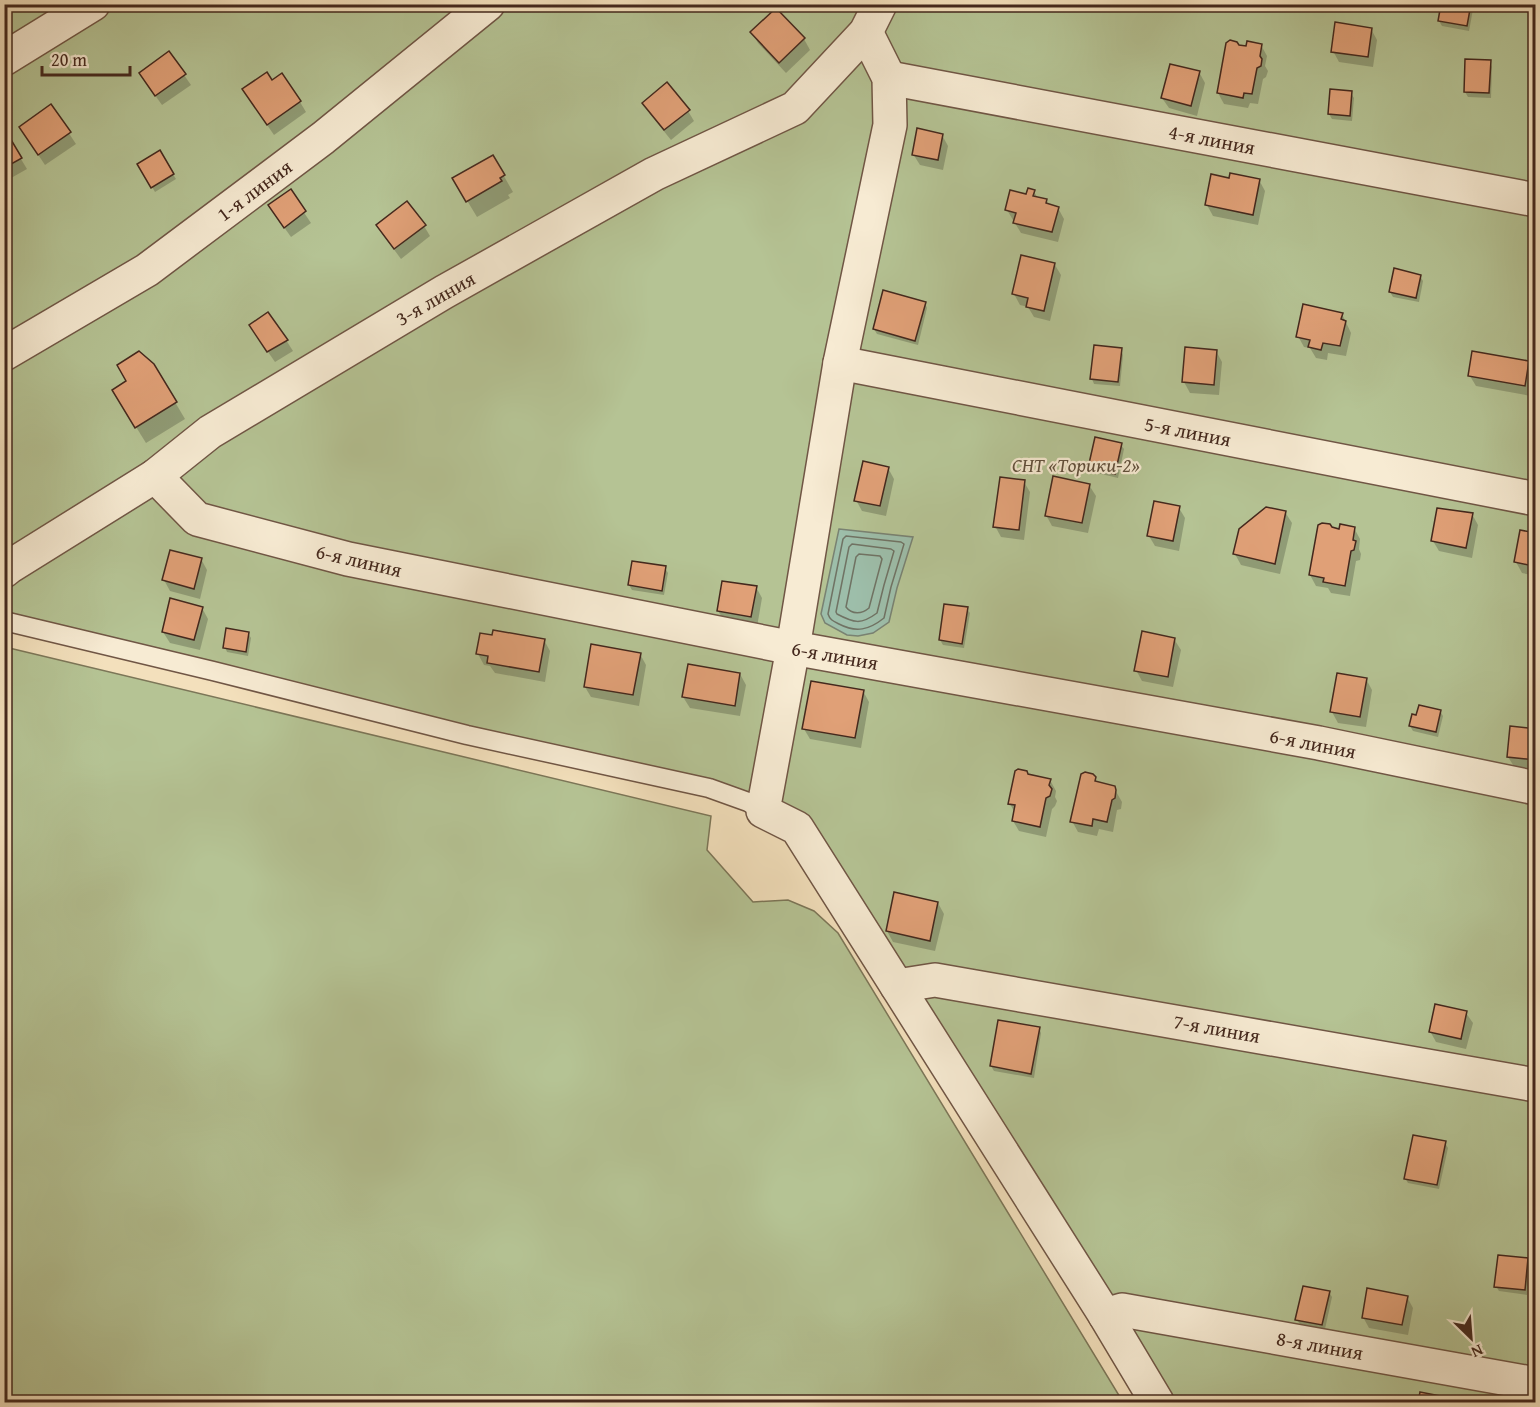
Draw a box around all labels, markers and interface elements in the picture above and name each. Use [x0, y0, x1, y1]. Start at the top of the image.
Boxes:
scale bar [42, 39, 130, 77]
text: 20 m [51, 46, 87, 73]
street label: 4-я линия [1166, 116, 1258, 162]
street label: 1-я линия [210, 152, 298, 228]
street label: 3-я линия [390, 264, 480, 332]
street label: 5-я линия [1142, 408, 1234, 454]
park label: СНТ «Торики-2» [1012, 450, 1140, 479]
street label: 6-я линия [313, 536, 405, 584]
street label: 6-я линия [789, 633, 881, 677]
street label: 6-я линия [1267, 720, 1359, 766]
street label: 7-я линия [1171, 1006, 1263, 1050]
north arrow [1441, 1308, 1501, 1368]
street label: 8-я линия [1274, 1323, 1366, 1367]
text: N [1467, 1338, 1487, 1365]

